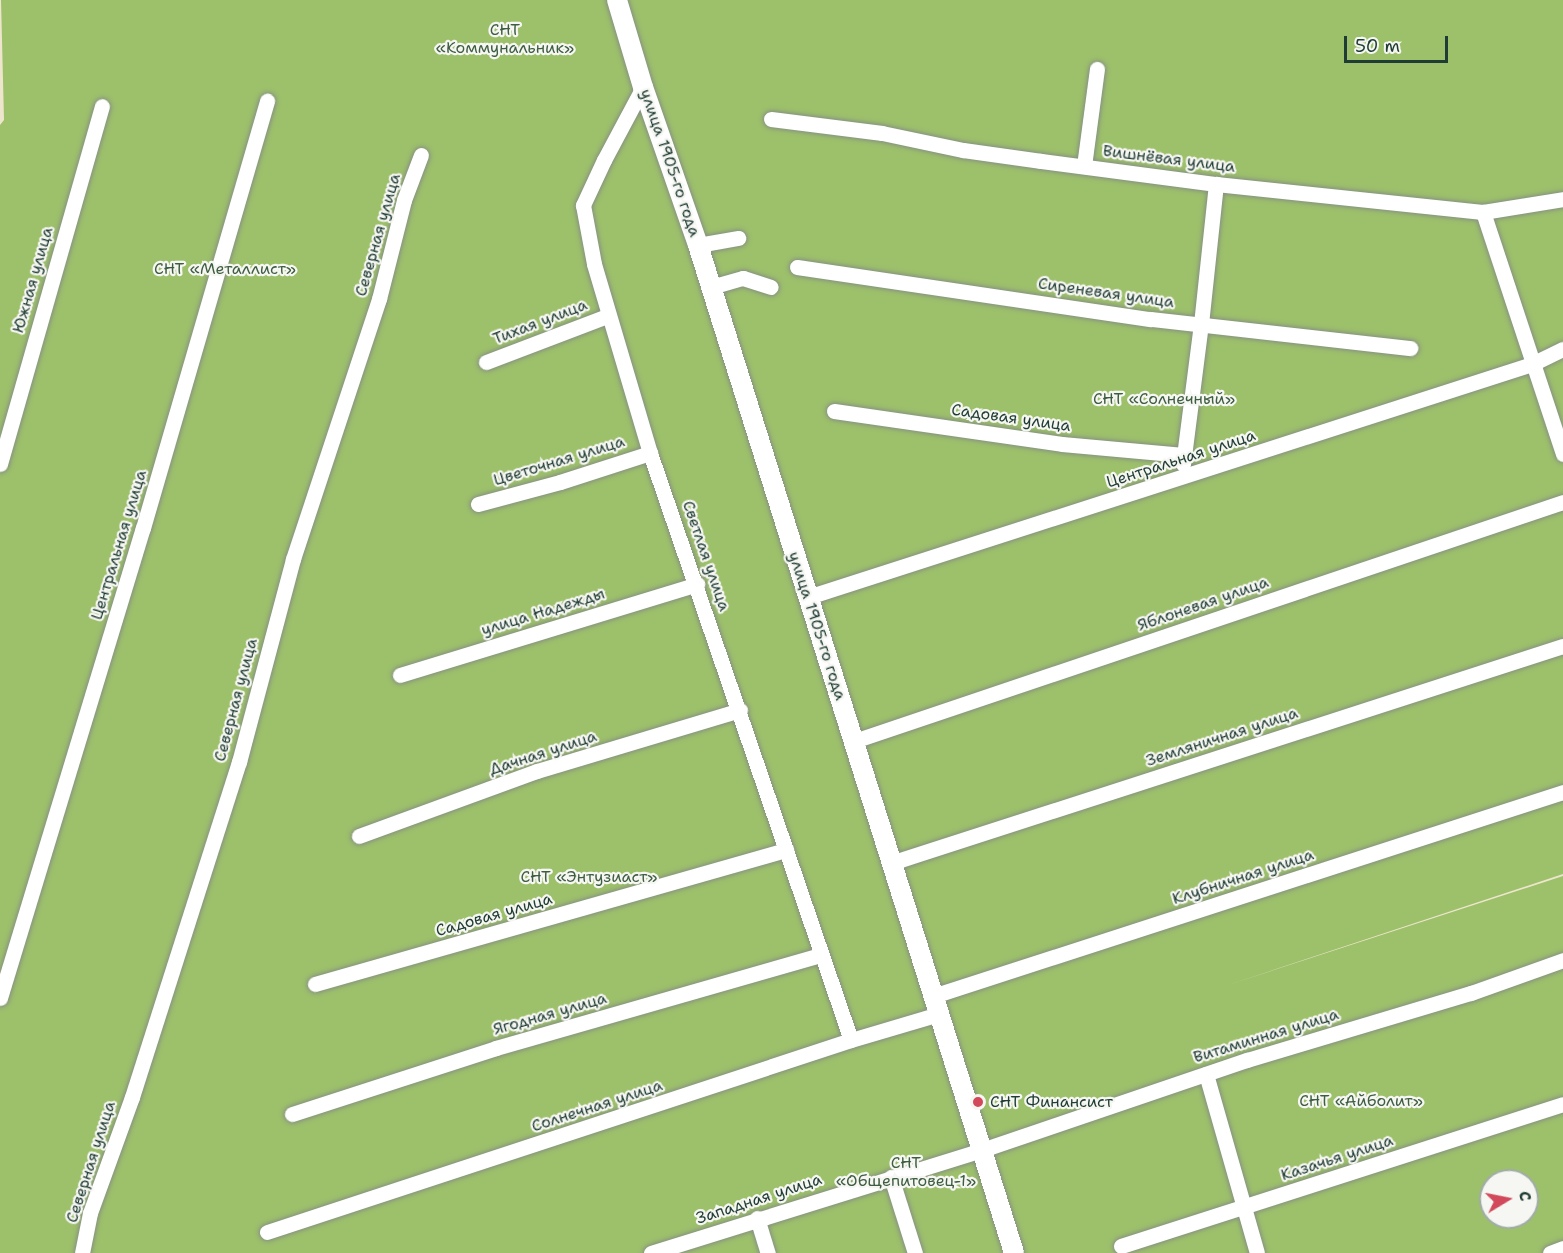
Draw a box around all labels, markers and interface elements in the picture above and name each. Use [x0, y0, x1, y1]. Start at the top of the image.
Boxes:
park label: СНТ «Коммунальник» [436, 20, 574, 58]
scale bar [1347, 24, 1450, 62]
text: 50 m [1355, 34, 1400, 58]
street label: улица 1905-го года [636, 87, 704, 239]
street label: Вишнёвая улица [1102, 141, 1236, 177]
street label: Северная улица [351, 171, 405, 299]
street label: Южная улица [9, 225, 57, 335]
park label: СНТ «Металлист» [154, 259, 296, 279]
street label: Сиреневая улица [1037, 274, 1175, 312]
street label: Тихая улица [490, 295, 590, 349]
park label: СНТ «Солнечный» [1093, 389, 1235, 409]
street label: Садовая улица [950, 400, 1072, 436]
street label: Центральная улица [1104, 426, 1258, 492]
street label: Цветочная улица [491, 432, 627, 490]
street label: Центральная улица [87, 468, 151, 622]
street label: Светлая улица [678, 498, 734, 614]
street label: улица 1905-го года [784, 549, 850, 703]
street label: Яблоневая улица [1135, 573, 1271, 635]
street label: улица Надежды [479, 584, 607, 640]
street label: Северная улица [210, 636, 262, 764]
street label: Земляничная улица [1144, 703, 1300, 771]
street label: Дачная улица [487, 727, 599, 779]
street label: Клубничная улица [1170, 845, 1316, 909]
park label: СНТ «Энтузиаст» [521, 867, 657, 887]
street label: Садовая улица [434, 889, 554, 941]
street label: Ягодная улица [491, 989, 609, 1039]
street label: Витаминная улица [1191, 1005, 1341, 1067]
street label: Солнечная улица [529, 1076, 665, 1136]
park label: СНТ «Айболит» [1299, 1091, 1423, 1111]
place label: СНТ Финансист [990, 1092, 1113, 1112]
marker: СНТ Финансист [971, 1095, 985, 1109]
street label: Северная улица [62, 1099, 120, 1225]
street label: Казачья улица [1279, 1131, 1395, 1185]
park label: СНТ «Общепитовец-1» [836, 1153, 976, 1191]
north arrow [1479, 1169, 1539, 1229]
street label: Западная улица [694, 1170, 824, 1228]
text: С [1514, 1189, 1536, 1203]

